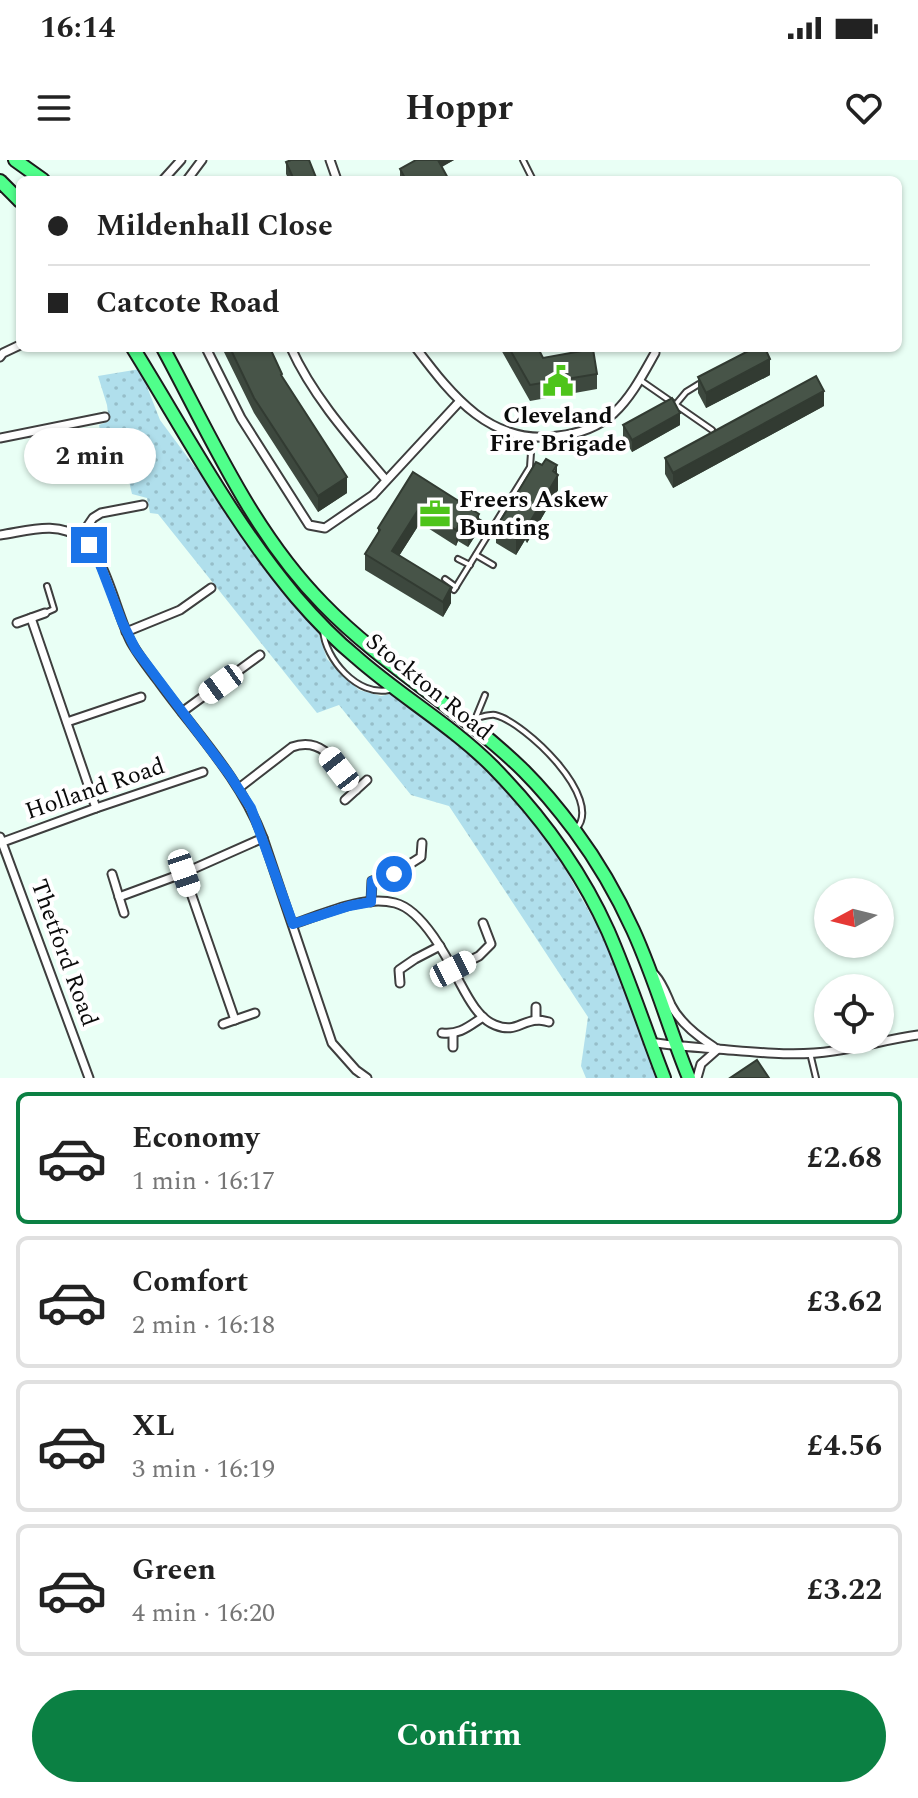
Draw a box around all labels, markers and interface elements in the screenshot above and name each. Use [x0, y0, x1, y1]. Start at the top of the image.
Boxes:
text: 16:14 [40, 5, 115, 51]
text: Hoppr [405, 81, 513, 136]
icon: menu [32, 86, 76, 130]
icon: heart [842, 86, 886, 130]
text: Mildenhall Close [96, 203, 333, 249]
text: Catcote Road [96, 280, 280, 326]
public building icon: Cleveland Fire Brigade [541, 364, 575, 398]
place label: Cleveland Fire Brigade [489, 398, 627, 462]
callout: 2 min [23, 429, 155, 485]
text: 2 min [55, 436, 125, 476]
place label: Freers Askew Bunting [459, 482, 609, 546]
office icon: Freers Askew Bunting [418, 497, 452, 531]
route end [71, 527, 107, 563]
street label: Stockton Road [358, 624, 500, 750]
car [195, 660, 247, 708]
car [315, 743, 363, 795]
street label: Holland Road [20, 748, 170, 830]
car [165, 846, 203, 900]
route start [376, 856, 412, 892]
street label: Thetford Road [21, 874, 107, 1032]
north arrow [814, 878, 894, 958]
map controls [814, 878, 894, 1054]
car [426, 947, 480, 991]
button: locate [814, 974, 894, 1054]
text: Economy [132, 1115, 259, 1161]
icon: car [36, 1122, 108, 1194]
text: £2.68 [807, 1135, 882, 1181]
text: 1 min · 16:17 [132, 1161, 275, 1201]
text: Comfort [132, 1259, 248, 1305]
icon: car [36, 1266, 108, 1338]
text: £3.62 [807, 1279, 882, 1325]
text: 2 min · 16:18 [132, 1305, 275, 1345]
text: XL [132, 1403, 175, 1449]
icon: car [36, 1410, 108, 1482]
text: £4.56 [807, 1423, 882, 1469]
text: 3 min · 16:19 [132, 1449, 275, 1489]
text: Green [132, 1547, 216, 1593]
icon: car [36, 1554, 108, 1626]
text: £3.22 [807, 1567, 882, 1613]
text: 4 min · 16:20 [132, 1593, 275, 1633]
button: Confirm [32, 1690, 886, 1782]

